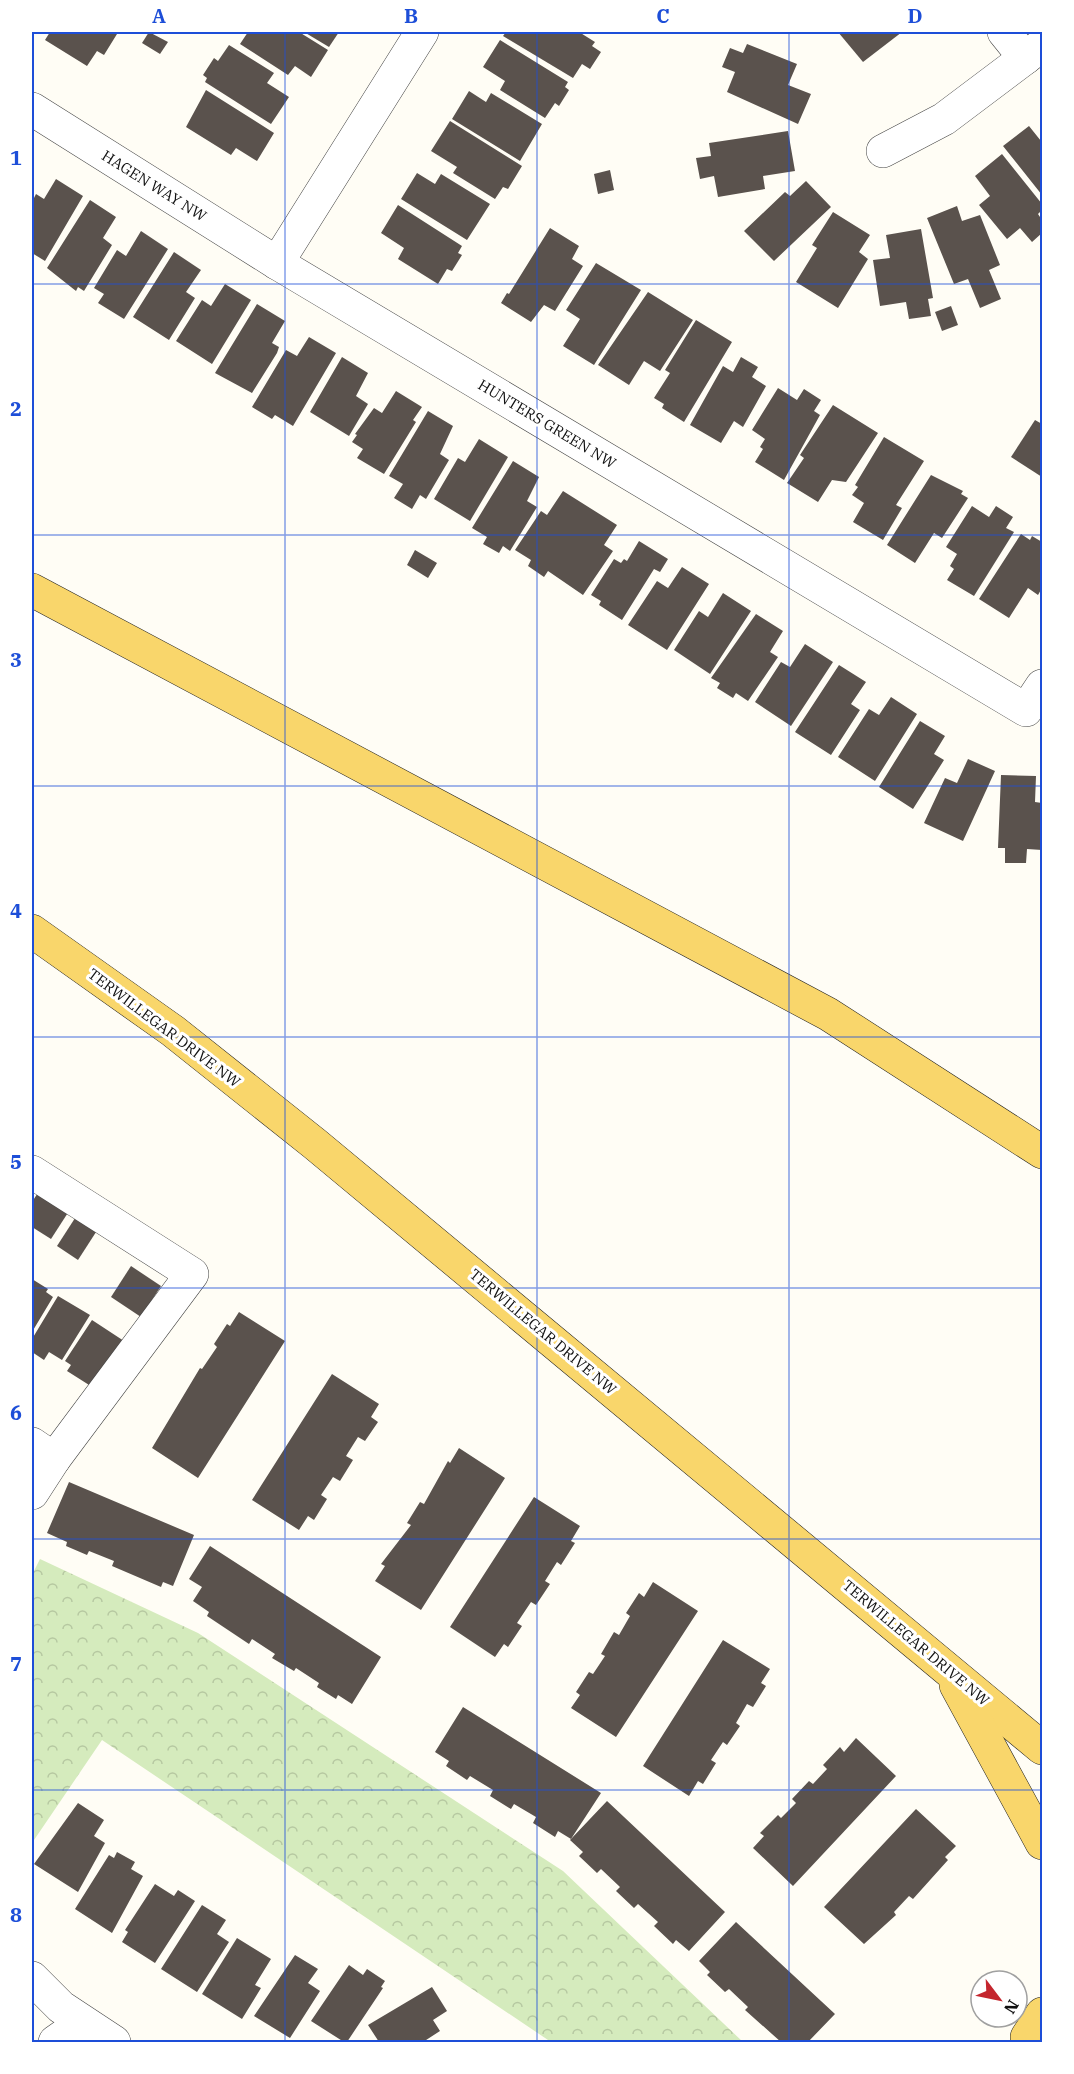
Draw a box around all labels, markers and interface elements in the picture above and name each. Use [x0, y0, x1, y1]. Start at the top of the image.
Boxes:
text: A [152, 2, 166, 29]
text: B [404, 2, 418, 29]
text: C [656, 2, 670, 29]
text: D [907, 2, 923, 29]
text: 1 [10, 144, 22, 171]
street label: HAGEN WAY NW [98, 146, 211, 226]
street label: HUNTERS GREEN NW [475, 375, 620, 473]
text: 2 [10, 395, 22, 422]
text: 3 [10, 646, 22, 673]
text: 4 [10, 897, 22, 924]
street label: TERWILLEGAR DRIVE NW [84, 964, 245, 1091]
text: 5 [10, 1148, 22, 1175]
street label: TERWILLEGAR DRIVE NW [466, 1265, 621, 1399]
text: 6 [10, 1399, 22, 1426]
street label: TERWILLEGAR DRIVE NW [839, 1576, 994, 1710]
text: 7 [10, 1650, 22, 1677]
text: 8 [10, 1901, 22, 1928]
north arrow [969, 1969, 1029, 2029]
text: N [1000, 1996, 1024, 2018]

